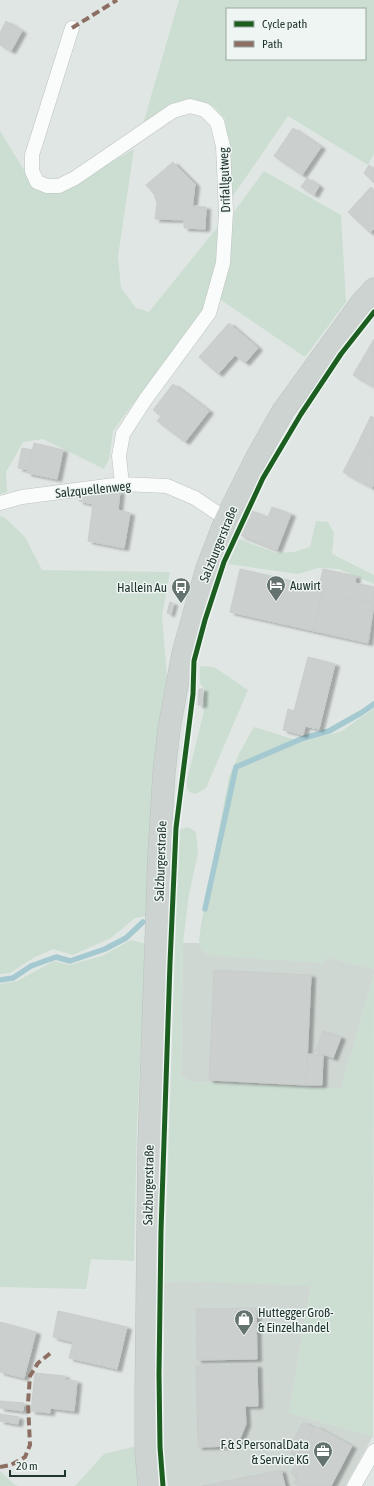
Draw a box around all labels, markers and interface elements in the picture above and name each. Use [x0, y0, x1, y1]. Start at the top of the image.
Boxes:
legend [226, 8, 366, 60]
text: Cycle path [262, 17, 307, 31]
text: Path [262, 37, 283, 51]
street label: Drifallgutweg [216, 147, 233, 213]
street label: Salzquellenweg [55, 478, 132, 501]
street label: Salzburgerstraße [196, 504, 241, 584]
hotel icon: Auwirt [265, 574, 287, 602]
bus stop icon: Hallein Au [170, 576, 192, 604]
place label: Auwirt [290, 578, 321, 593]
place label: Hallein Au [117, 580, 167, 595]
street label: Salzburgerstraße [152, 820, 169, 902]
street label: Salzburgerstraße [140, 1145, 157, 1225]
place label: Huttegger Groß- & Einzelhandel [258, 1305, 333, 1335]
shop icon: Huttegger Groß- & Einzelhandel [233, 1308, 255, 1336]
place label: F & S PersonalData & Service KG [221, 1437, 309, 1467]
office icon: F & S PersonalData & Service KG [312, 1440, 334, 1468]
scale bar [10, 1452, 65, 1478]
text: 20 m [16, 1459, 38, 1473]

